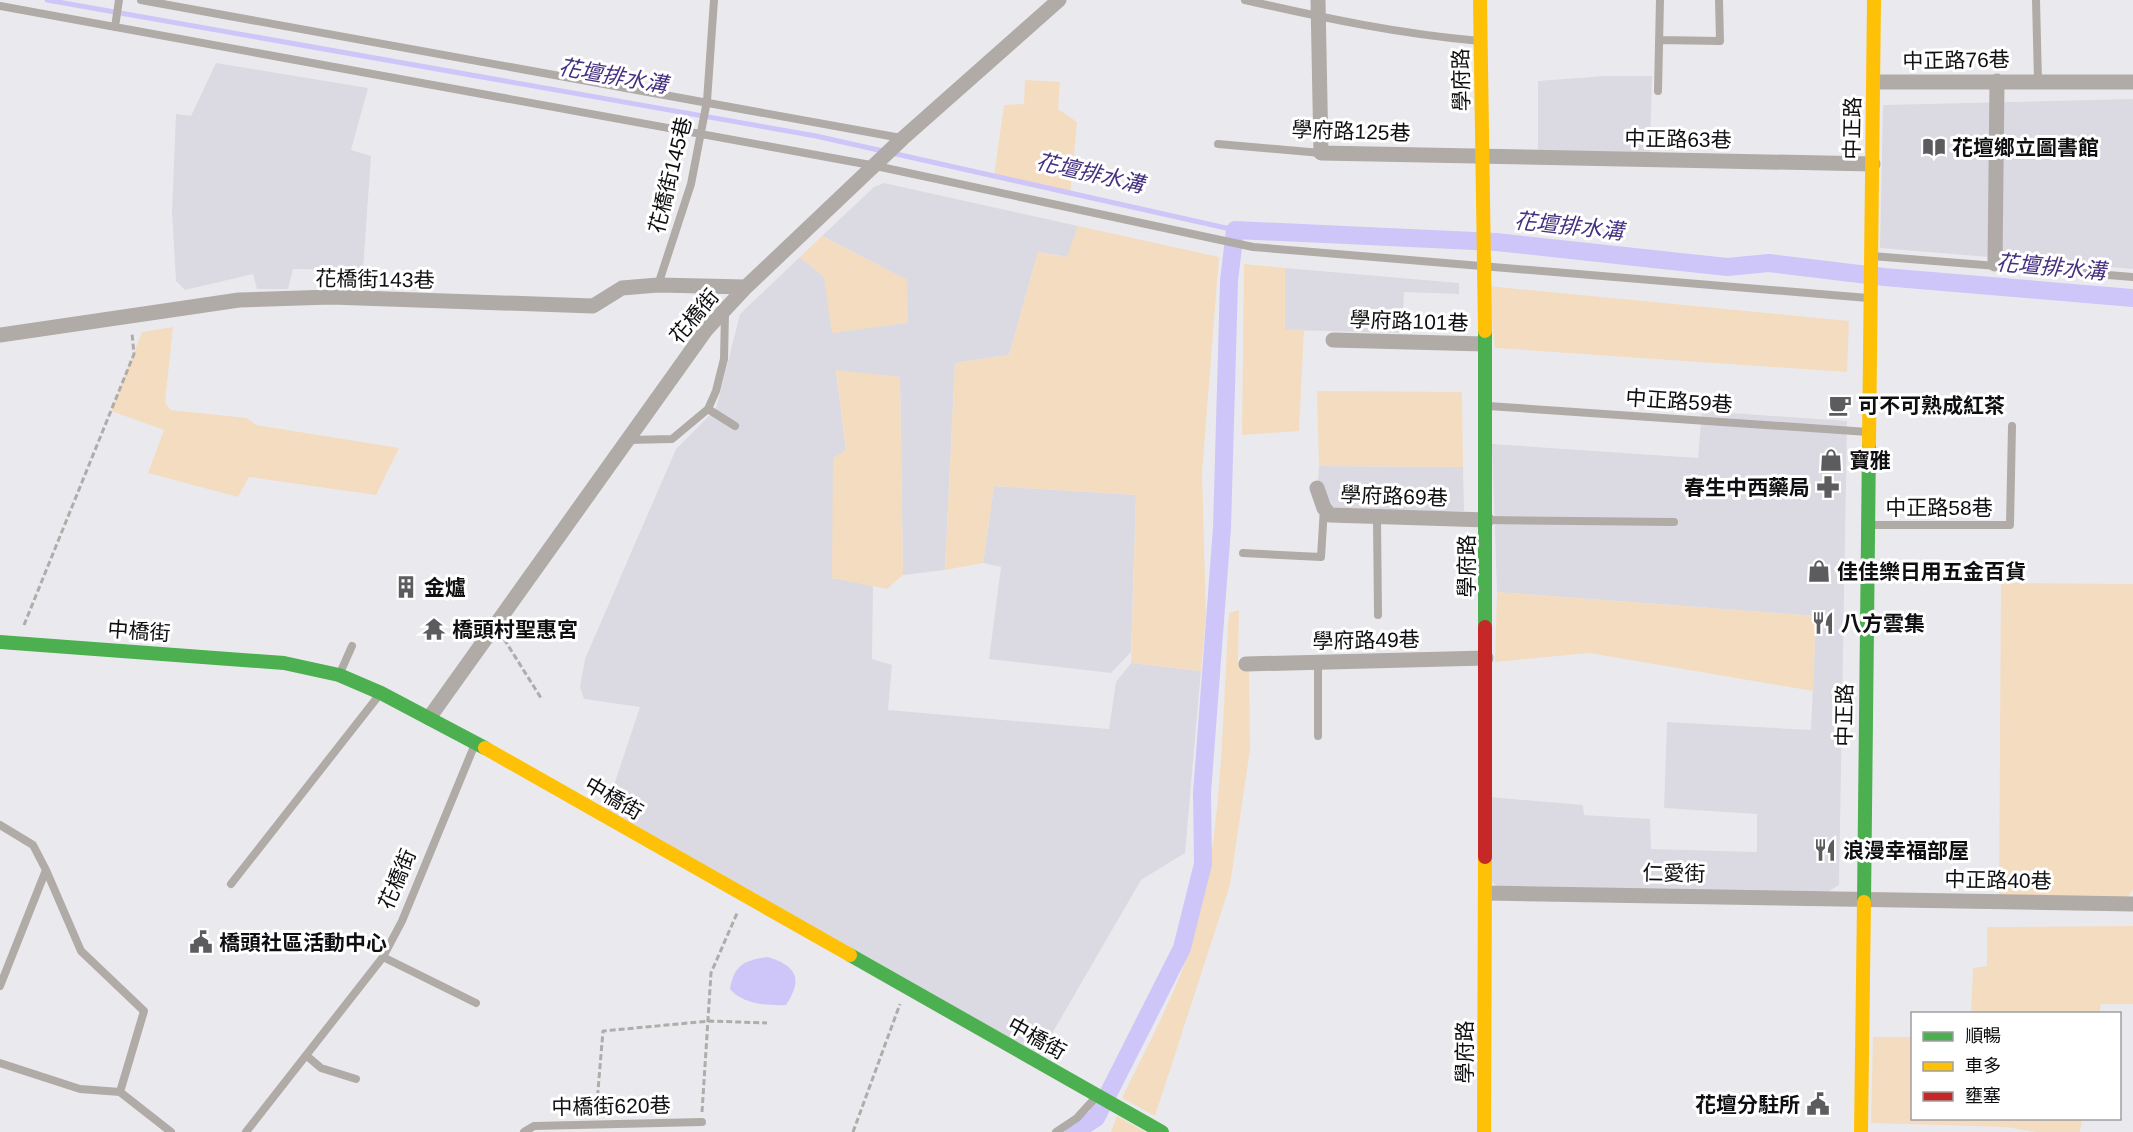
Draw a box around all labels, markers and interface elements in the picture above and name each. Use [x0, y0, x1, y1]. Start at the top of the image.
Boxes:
street label: 學府路 [1449, 48, 1473, 112]
street label: 中正路76巷 [1902, 48, 2010, 72]
water label: 花壇排水溝 [557, 54, 672, 98]
street label: 中正路 [1840, 96, 1864, 160]
street label: 花橋街145巷 [644, 114, 696, 236]
street label: 學府路125巷 [1291, 117, 1411, 145]
street label: 中正路63巷 [1624, 127, 1732, 151]
library icon: 花壇鄉立圖書館 [1921, 134, 1947, 160]
place label: 花壇鄉立圖書館 [1952, 136, 2099, 159]
water label: 花壇排水溝 [1034, 148, 1149, 198]
water label: 花壇排水溝 [1513, 208, 1628, 244]
water label: 花壇排水溝 [1995, 250, 2110, 285]
street label: 花橋街143巷 [315, 266, 435, 292]
street label: 花橋街 [665, 284, 723, 348]
street label: 學府路101巷 [1349, 307, 1469, 335]
street label: 中正路59巷 [1625, 386, 1733, 416]
cafe icon: 可不可熟成紅茶 [1827, 392, 1853, 418]
place label: 可不可熟成紅茶 [1858, 394, 2005, 417]
shop icon: 寶雅 [1818, 447, 1844, 473]
place label: 寶雅 [1849, 449, 1891, 472]
pharmacy icon: 春生中西藥局 [1815, 474, 1841, 500]
place label: 春生中西藥局 [1684, 476, 1810, 499]
street label: 學府路69巷 [1340, 483, 1448, 509]
street label: 中正路58巷 [1885, 496, 1993, 519]
street label: 學府路 [1455, 535, 1478, 598]
shop icon: 佳佳樂日用五金百貨 [1806, 558, 1832, 584]
place label: 佳佳樂日用五金百貨 [1837, 560, 2026, 583]
building icon: 金爐 [393, 574, 419, 600]
place label: 金爐 [424, 576, 466, 599]
restaurant icon: 八方雲集 [1810, 610, 1836, 636]
place label: 八方雲集 [1841, 612, 1925, 635]
temple icon: 橋頭村聖惠宮 [421, 616, 447, 642]
street label: 中橋街 [107, 617, 171, 645]
place label: 橋頭村聖惠宮 [452, 618, 578, 641]
street label: 學府路49巷 [1312, 628, 1420, 652]
street label: 中正路 [1832, 683, 1856, 747]
street label: 中橋街 [581, 772, 647, 824]
restaurant icon: 浪漫幸福部屋 [1812, 837, 1838, 863]
place label: 浪漫幸福部屋 [1843, 839, 1969, 862]
street label: 花橋街 [374, 846, 420, 912]
street label: 仁愛街 [1642, 861, 1706, 885]
street label: 中正路40巷 [1944, 868, 2052, 892]
public building icon: 橋頭社區活動中心 [188, 929, 214, 955]
place label: 橋頭社區活動中心 [219, 931, 387, 954]
legend [1911, 1012, 2121, 1120]
street label: 中橋街 [1004, 1013, 1070, 1063]
street label: 學府路 [1453, 1021, 1476, 1084]
text: 順暢 [1965, 1026, 2001, 1046]
text: 車多 [1965, 1056, 2001, 1076]
text: 壅塞 [1965, 1086, 2001, 1106]
public building icon: 花壇分駐所 [1805, 1091, 1831, 1117]
street label: 中橋街620巷 [551, 1093, 671, 1119]
place label: 花壇分駐所 [1695, 1093, 1800, 1116]

